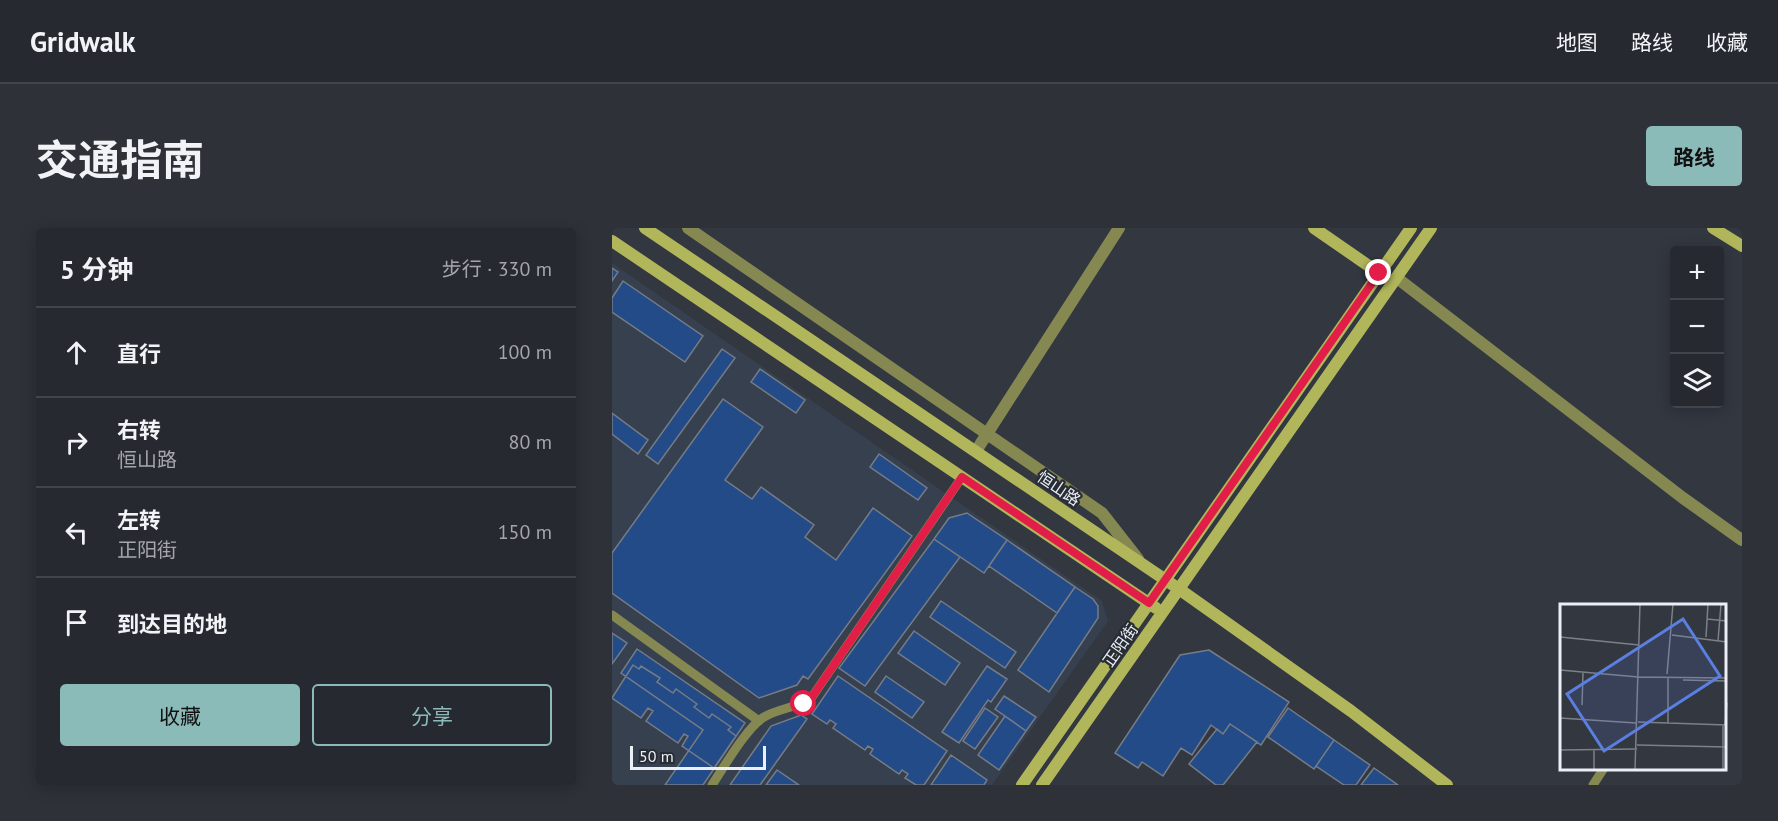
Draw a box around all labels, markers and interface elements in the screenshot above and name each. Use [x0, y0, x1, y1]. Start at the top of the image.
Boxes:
text: Gridwalk [30, 23, 136, 60]
text: 地图 [1556, 29, 1598, 56]
text: 路线 [1631, 29, 1673, 56]
text: 收藏 [1706, 29, 1748, 56]
button: 路线 [1646, 126, 1742, 186]
text: 交通指南 [36, 132, 204, 187]
map controls [1670, 246, 1724, 408]
button: + [1670, 246, 1724, 300]
text: 5 分钟 [60, 253, 133, 286]
text: 步行 · 330 m [442, 256, 552, 282]
route end [1365, 259, 1391, 285]
button: − [1670, 300, 1724, 354]
icon: ahead [60, 336, 93, 369]
text: 100 m [498, 339, 552, 365]
text: 直行 [117, 340, 161, 368]
button: layers [1670, 354, 1724, 408]
text: 右转 [117, 416, 161, 444]
icon: right [60, 426, 93, 459]
text: 80 m [509, 429, 552, 455]
text: 恒山路 [117, 447, 177, 473]
street label: 恒山路 [1034, 466, 1084, 510]
text: 左转 [117, 506, 161, 534]
icon: left [60, 516, 93, 549]
text: 150 m [498, 519, 552, 545]
text: 正阳街 [117, 537, 177, 563]
inset map [1560, 604, 1727, 770]
icon: arrive [60, 606, 93, 639]
text: 到达目的地 [117, 610, 227, 638]
street label: 正阳街 [1098, 620, 1142, 670]
button: 收藏 [60, 684, 300, 746]
button: 分享 [312, 684, 552, 746]
route start [790, 690, 816, 716]
scale bar [630, 743, 766, 770]
text: 50 m [639, 746, 674, 766]

